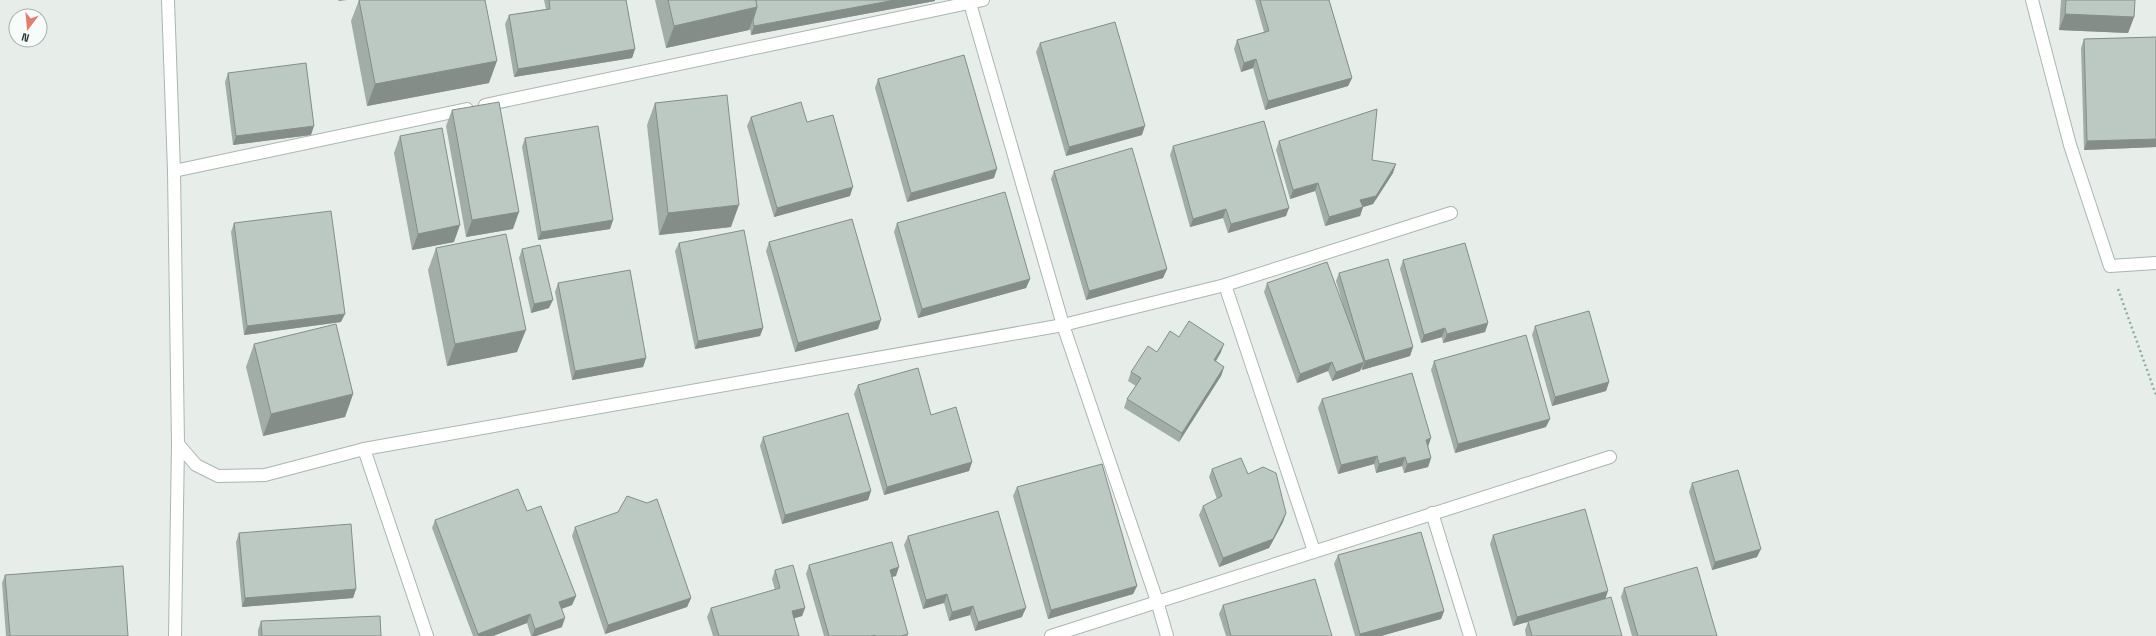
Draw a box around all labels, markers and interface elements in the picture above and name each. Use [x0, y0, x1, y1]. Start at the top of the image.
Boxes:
north arrow [8, 8, 48, 48]
text: N [20, 30, 31, 45]

